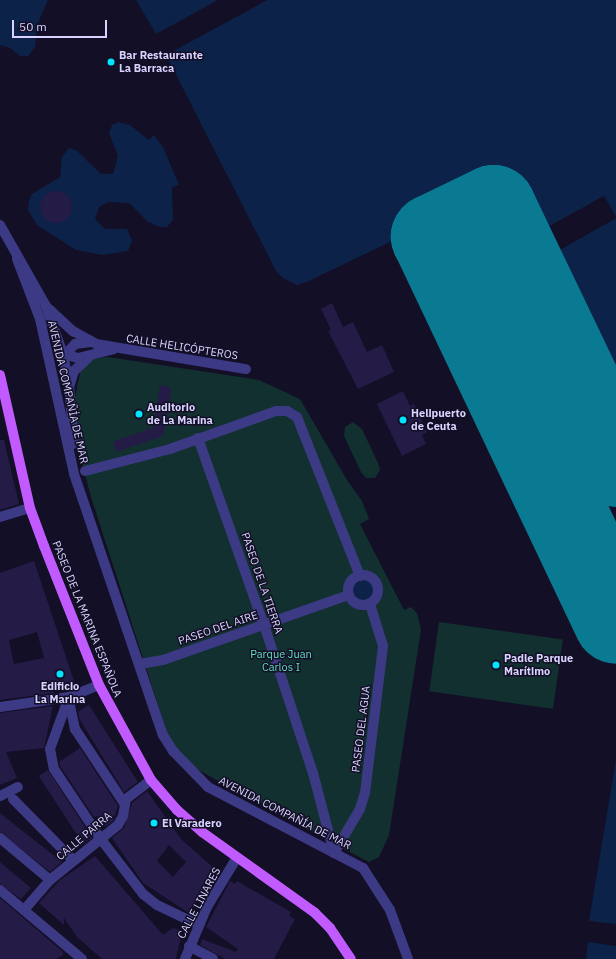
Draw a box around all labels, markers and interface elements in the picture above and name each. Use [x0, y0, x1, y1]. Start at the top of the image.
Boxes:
scale bar [14, 12, 109, 38]
text: 50 m [19, 19, 47, 34]
place label: Bar Restaurante La Barraca [119, 49, 203, 75]
marker: Bar Restaurante La Barraca [106, 57, 116, 67]
street label: AVENIDA COMPAÑÍA DE MAR [45, 319, 91, 465]
street label: CALLE HELICÓPTEROS [125, 332, 239, 362]
place label: Auditorio de La Marina [147, 401, 213, 427]
place label: Helipuerto de Ceuta [411, 407, 466, 433]
marker: Auditorio de La Marina [134, 409, 144, 419]
marker: Helipuerto de Ceuta [398, 415, 408, 425]
street label: PASEO DE LA TIERRA [238, 531, 286, 635]
street label: PASEO DE LA MARINA ESPAÑOLA [50, 539, 124, 699]
street label: PASEO DEL AIRE [177, 608, 259, 648]
park label: Parque Juan Carlos I [250, 648, 312, 674]
place label: Padle Parque Marítimo [504, 652, 573, 678]
marker: Padle Parque Marítimo [491, 660, 501, 670]
marker: Edificio La Marina [55, 669, 65, 679]
place label: Edificio La Marina [35, 680, 85, 706]
street label: PASEO DEL AGUA [349, 685, 373, 773]
street label: AVENIDA COMPAÑÍA DE MAR [217, 774, 353, 852]
street label: CALLE PARRA [54, 809, 114, 863]
place label: El Varadero [162, 816, 222, 830]
marker: El Varadero [149, 818, 159, 828]
street label: CALLE LINARES [175, 865, 223, 941]

